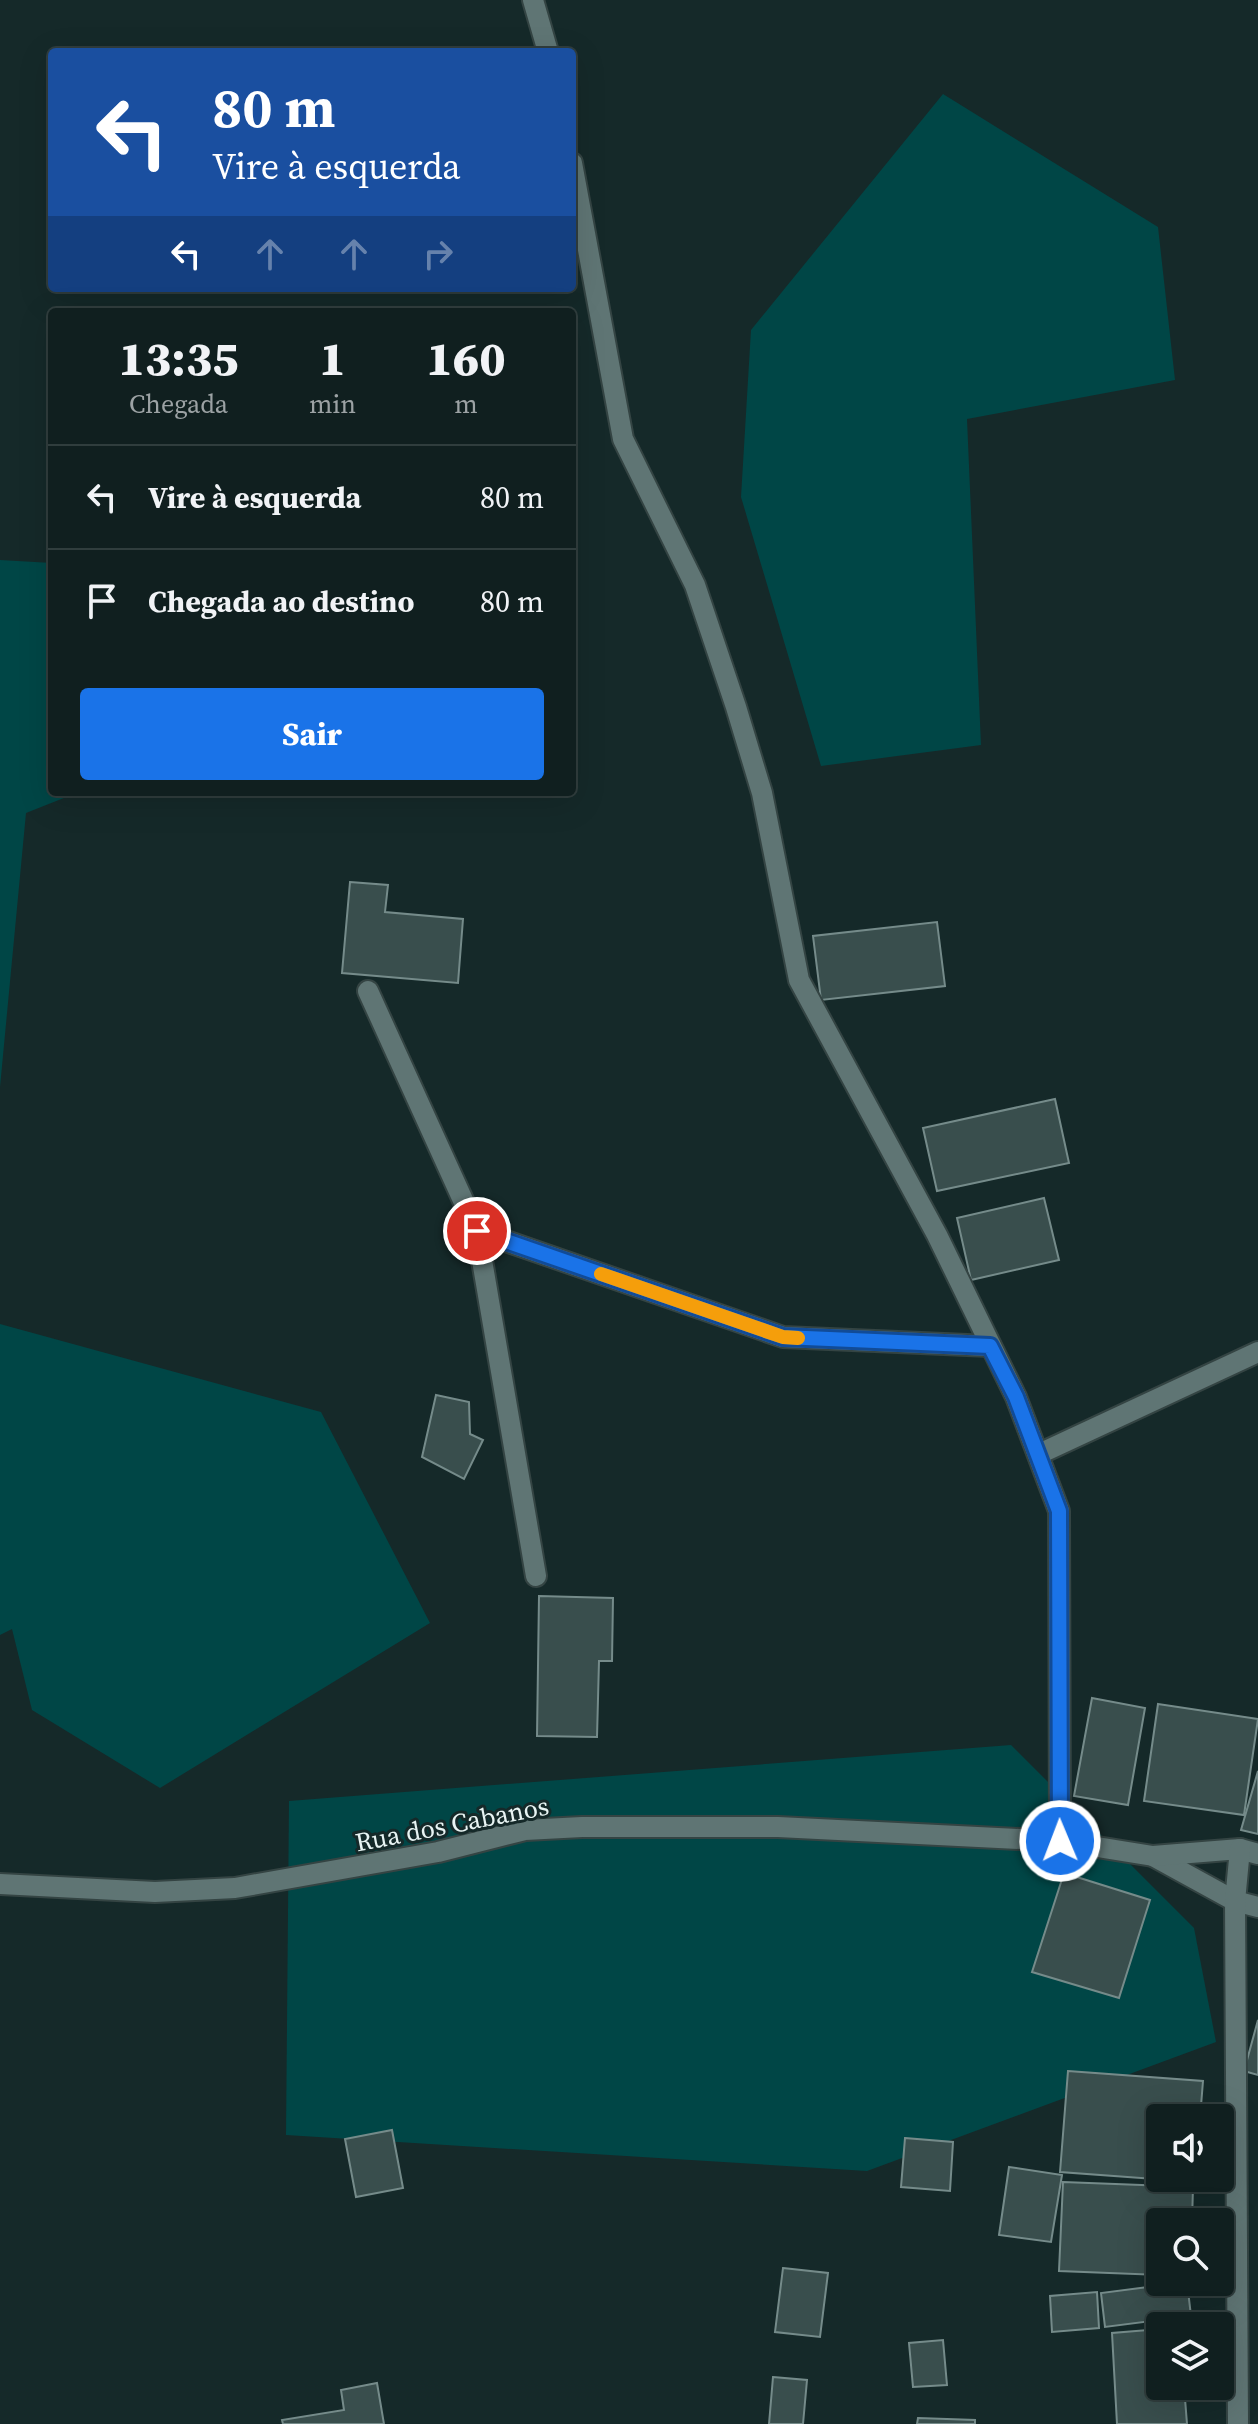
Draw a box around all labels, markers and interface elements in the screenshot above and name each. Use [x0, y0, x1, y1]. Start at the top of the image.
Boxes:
text: 80 m [212, 69, 335, 146]
icon: left [80, 80, 184, 184]
text: Vire à esquerda [212, 142, 461, 191]
icon: left [164, 232, 208, 276]
icon: ahead [248, 232, 292, 276]
icon: ahead [332, 232, 376, 276]
icon: right [416, 232, 460, 276]
text: 13:35 [118, 325, 239, 391]
text: 1 [319, 325, 346, 391]
text: 160 [426, 325, 506, 391]
text: Chegada [129, 386, 228, 422]
text: min [309, 386, 356, 422]
text: m [454, 386, 478, 422]
icon: left [80, 475, 124, 519]
text: Vire à esquerda [148, 477, 361, 518]
text: 80 m [480, 477, 544, 518]
icon: arrive [80, 579, 124, 623]
text: Chegada ao destino [148, 581, 414, 622]
text: 80 m [480, 581, 544, 622]
button: Sair [80, 688, 544, 780]
pin [443, 1197, 511, 1265]
icon: arrive [455, 1209, 499, 1253]
street label: Rua dos Cabanos [352, 1788, 552, 1860]
position arrow [1018, 1799, 1102, 1883]
map controls [1146, 2104, 1234, 2400]
button: sound [1146, 2104, 1234, 2192]
button: search [1146, 2208, 1234, 2296]
button: layers [1146, 2312, 1234, 2400]

